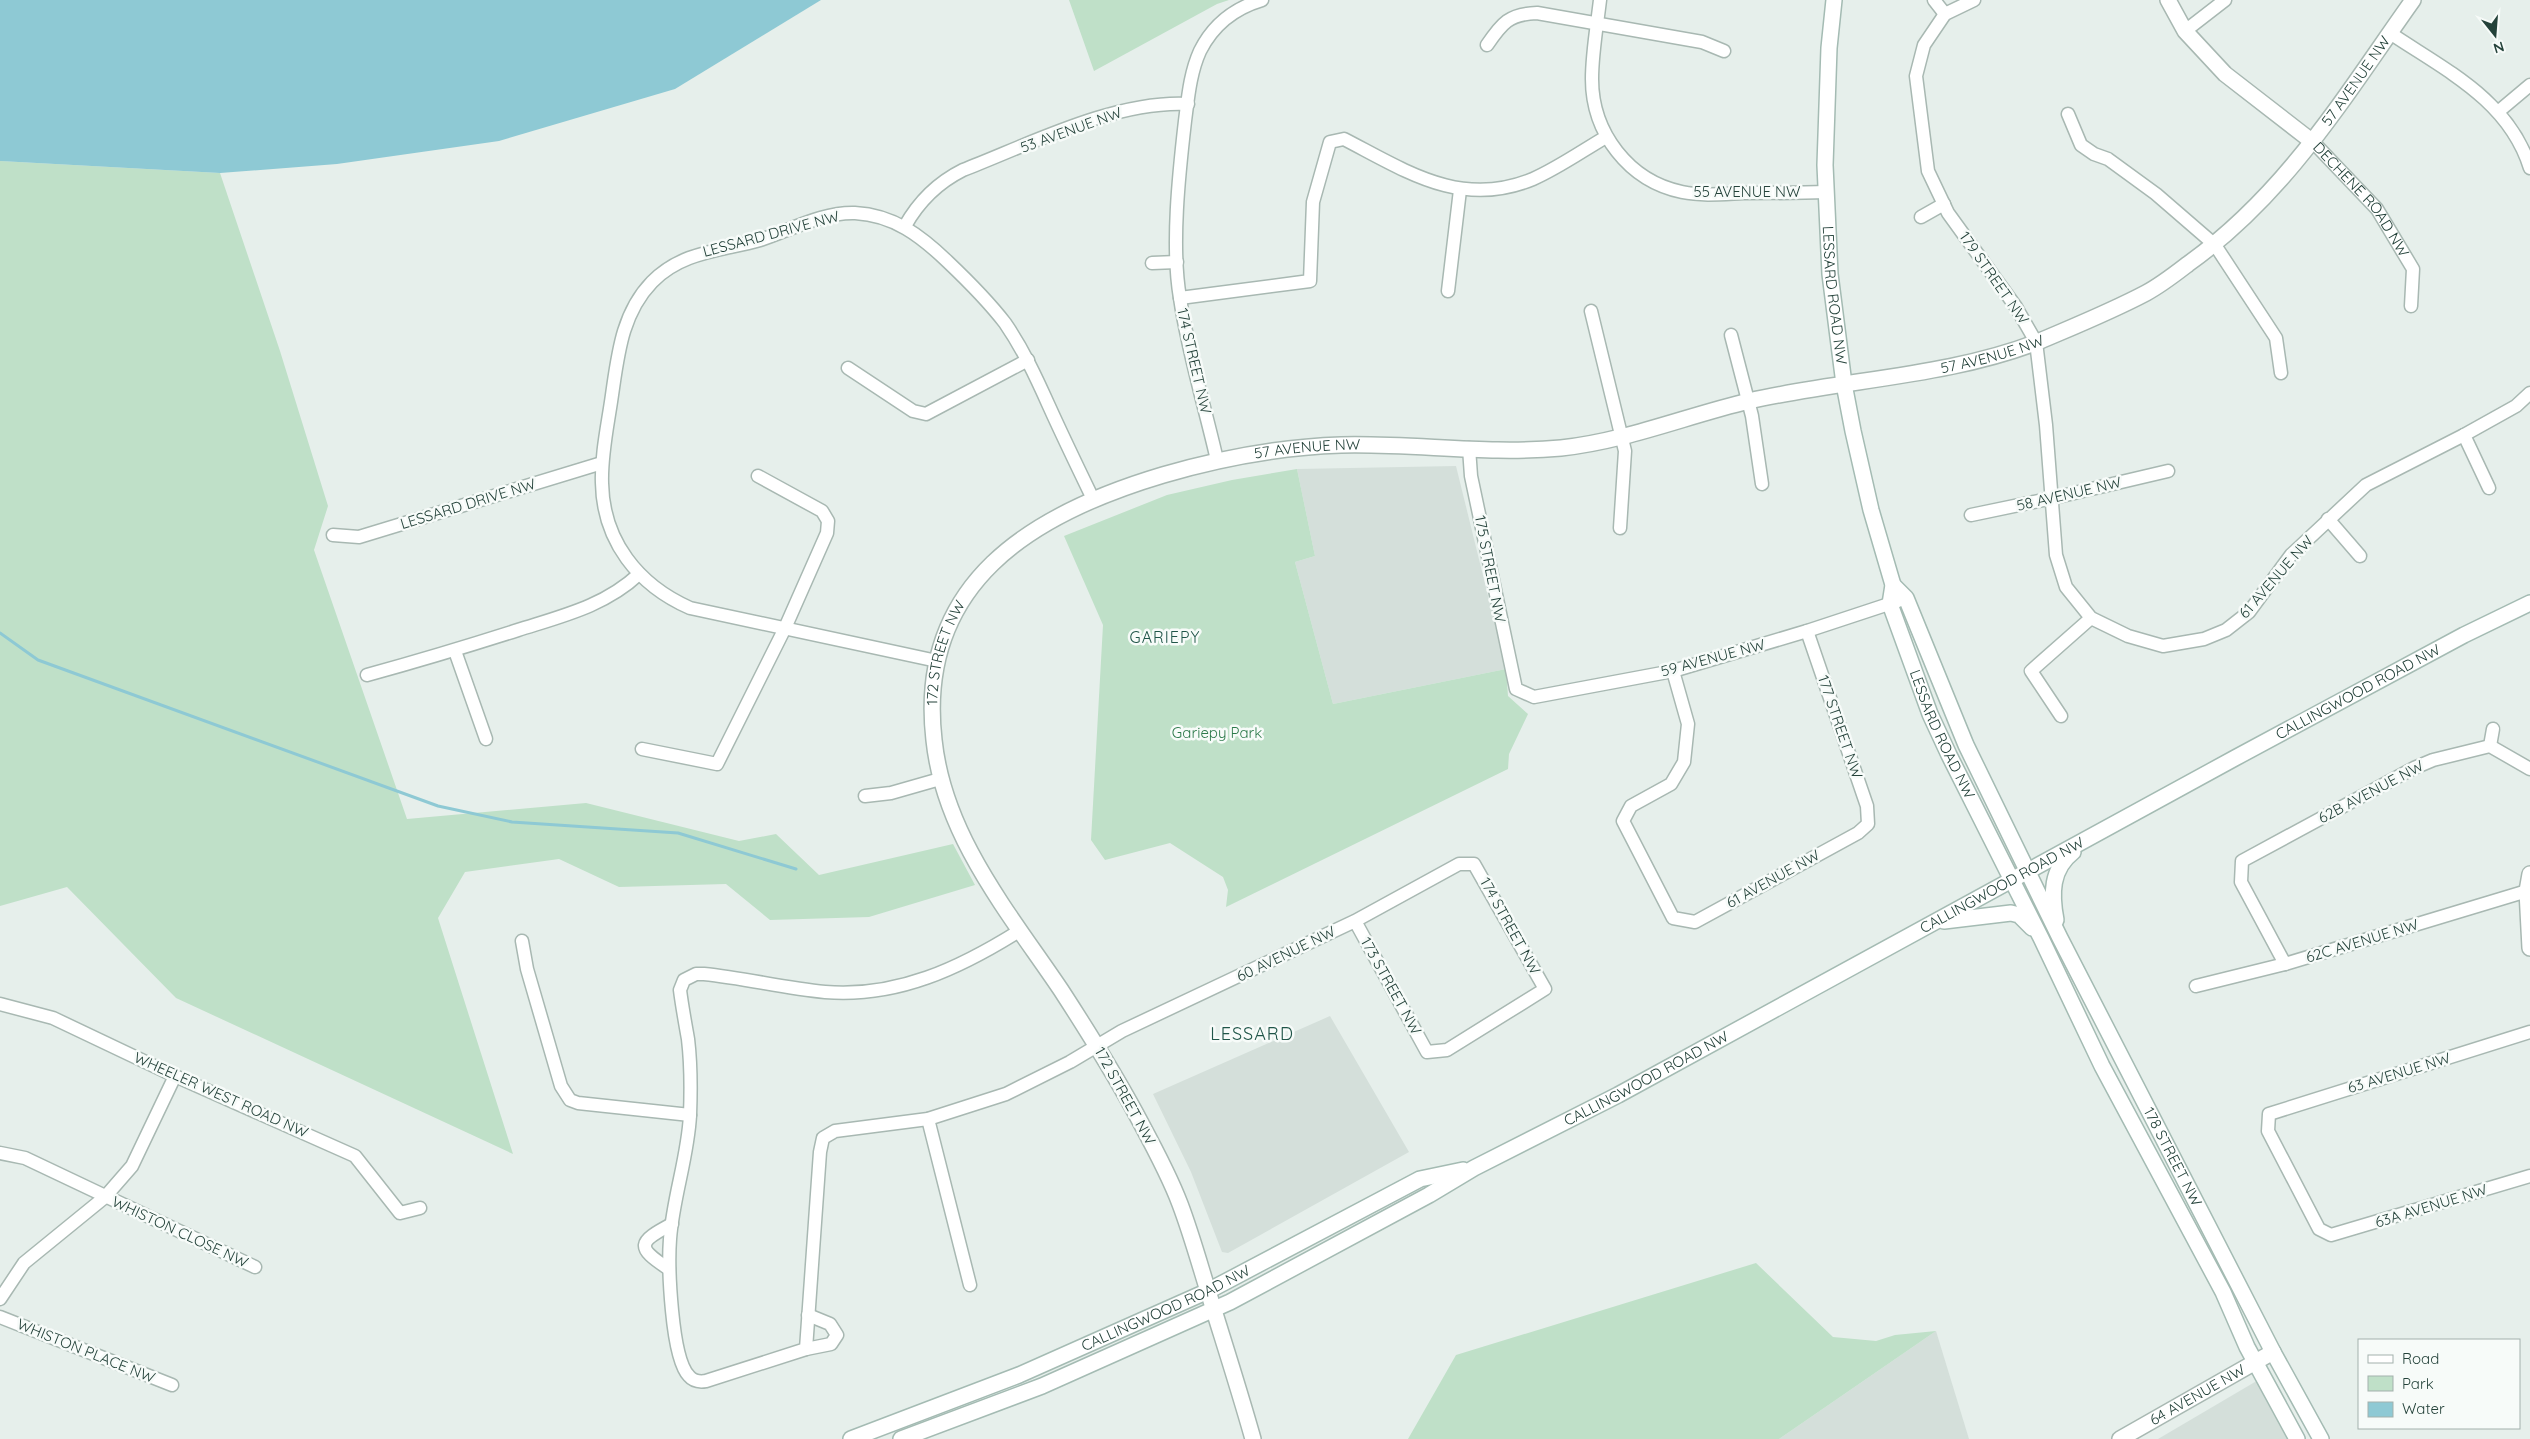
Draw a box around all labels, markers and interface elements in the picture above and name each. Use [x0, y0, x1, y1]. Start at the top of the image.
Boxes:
north arrow [2470, 10, 2520, 60]
street label: 57 AVENUE NW [2317, 32, 2394, 130]
text: N [2491, 37, 2506, 58]
street label: 53 AVENUE NW [1017, 102, 1125, 157]
street label: DECHENE ROAD NW [2309, 138, 2414, 261]
street label: 55 AVENUE NW [1694, 182, 1801, 201]
street label: LESSARD DRIVE NW [701, 206, 842, 261]
street label: LESSARD ROAD NW [1819, 225, 1852, 366]
street label: 179 STREET NW [1955, 228, 2034, 328]
street label: 174 STREET NW [1173, 306, 1216, 416]
street label: 57 AVENUE NW [1939, 330, 2047, 377]
street label: 57 AVENUE NW [1253, 435, 1361, 463]
street label: 58 AVENUE NW [2015, 472, 2124, 515]
street label: LESSARD DRIVE NW [398, 474, 538, 533]
street label: 175 STREET NW [1471, 514, 1510, 625]
street label: 61 AVENUE NW [2234, 531, 2317, 622]
street label: 172 STREET NW [922, 596, 969, 705]
district label: GARIEPY [1130, 627, 1200, 647]
street label: 59 AVENUE NW [1659, 634, 1768, 681]
street label: CALLINGWOOD ROAD NW [2272, 639, 2444, 743]
street label: LESSARD ROAD NW [1906, 667, 1980, 802]
street label: 177 STREET NW [1814, 673, 1867, 782]
park label: Gariepy Park [1172, 723, 1262, 742]
street label: 62B AVENUE NW [2315, 756, 2427, 827]
street label: CALLINGWOOD ROAD NW [1916, 832, 2088, 937]
street label: 61 AVENUE NW [1723, 845, 1823, 912]
street label: 174 STREET NW [1476, 874, 1545, 978]
street label: 62C AVENUE NW [2303, 914, 2421, 967]
street label: 60 AVENUE NW [1233, 921, 1339, 986]
street label: 173 STREET NW [1357, 934, 1426, 1038]
district label: LESSARD [1210, 1022, 1294, 1045]
street label: CALLINGWOOD ROAD NW [1560, 1026, 1732, 1130]
street label: 172 STREET NW [1091, 1044, 1160, 1148]
street label: WHEELER WEST ROAD NW [131, 1047, 312, 1142]
street label: 63 AVENUE NW [2345, 1048, 2453, 1097]
street label: 178 STREET NW [2140, 1104, 2207, 1210]
street label: 63A AVENUE NW [2373, 1179, 2490, 1232]
street label: WHISTON CLOSE NW [109, 1192, 252, 1272]
street label: CALLINGWOOD ROAD NW [1078, 1260, 1254, 1355]
street label: WHISTON PLACE NW [14, 1314, 158, 1387]
legend [2358, 1339, 2520, 1429]
text: Road [2402, 1349, 2439, 1368]
street label: 64 AVENUE NW [2146, 1360, 2249, 1429]
text: Park [2402, 1374, 2434, 1393]
text: Water [2402, 1399, 2445, 1418]

